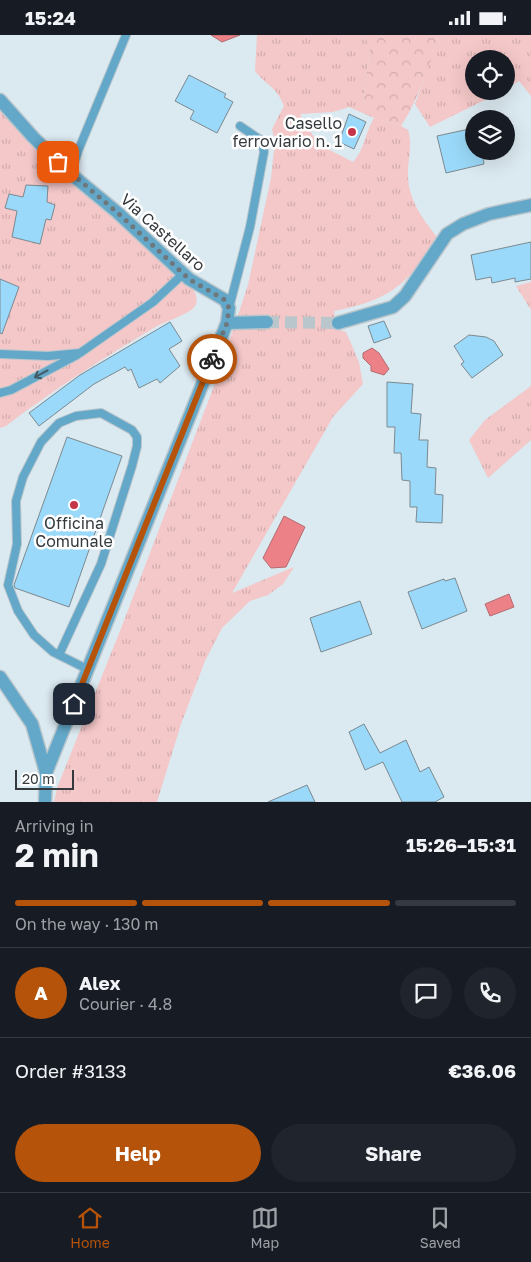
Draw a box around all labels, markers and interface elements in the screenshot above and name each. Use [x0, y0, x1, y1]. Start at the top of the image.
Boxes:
text: 15:24 [25, 6, 76, 29]
map controls [465, 50, 515, 160]
button: locate [465, 50, 515, 100]
button: layers [465, 110, 515, 160]
place label: Casello ferroviario n. 1 [233, 113, 342, 151]
marker: Casello ferroviario n. 1 [346, 126, 358, 138]
pin [37, 141, 79, 183]
icon: bag [44, 148, 72, 176]
street label: Via Castellaro [117, 189, 209, 275]
courier [187, 334, 237, 384]
icon: bike [198, 345, 226, 373]
one-way arrow [33, 369, 48, 379]
marker: Officina Comunale [68, 499, 80, 511]
place label: Officina Comunale [35, 513, 113, 551]
pin [53, 683, 95, 725]
icon: home [60, 690, 88, 718]
scale bar [15, 767, 74, 790]
text: 20 m [22, 770, 55, 787]
text: Arriving in [15, 816, 94, 836]
text: 15:26–15:31 [406, 833, 516, 856]
text: 2 min [15, 836, 99, 874]
text: On the way · 130 m [15, 914, 159, 934]
button: chat [400, 967, 452, 1019]
button: phone [464, 967, 516, 1019]
text: Alex [79, 971, 120, 994]
text: A [34, 981, 48, 1004]
text: Courier · 4.8 [79, 994, 172, 1014]
text: Order #3133 [15, 1059, 127, 1082]
text: €36.06 [448, 1059, 516, 1082]
button: Help [15, 1124, 261, 1182]
button: Share [271, 1124, 516, 1182]
tab: Home [70, 1204, 110, 1251]
tab: Map [251, 1204, 279, 1251]
tab: Saved [420, 1204, 461, 1251]

